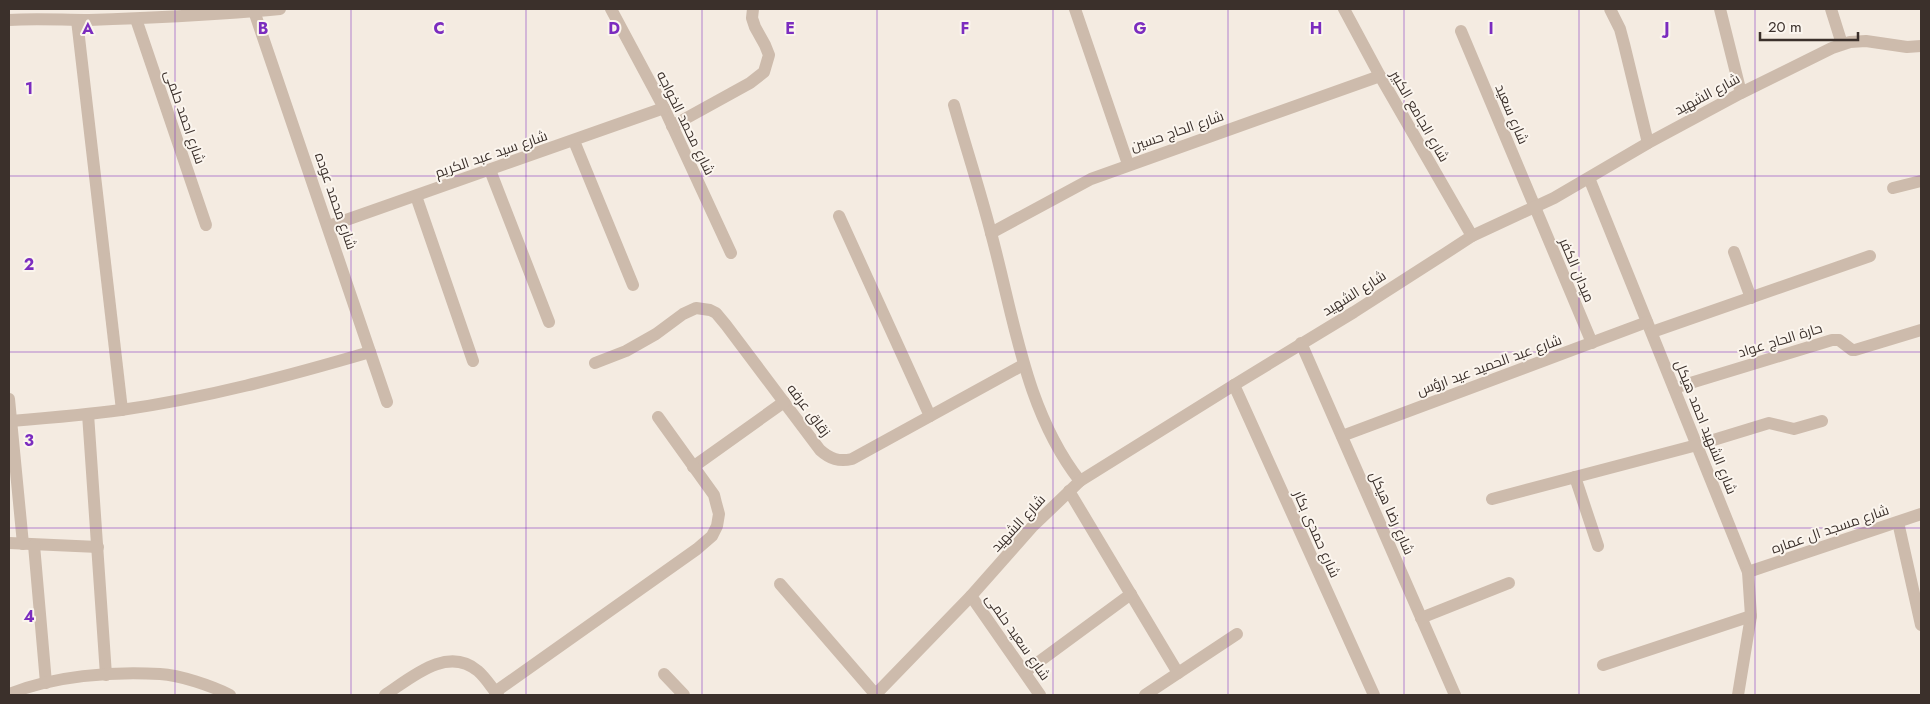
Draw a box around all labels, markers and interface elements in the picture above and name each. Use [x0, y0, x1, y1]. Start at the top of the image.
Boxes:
scale bar [1760, 10, 1858, 42]
text: 20 m [1768, 16, 1802, 38]
text: A [81, 17, 94, 40]
text: B [258, 17, 268, 40]
text: C [433, 17, 445, 40]
text: D [608, 17, 620, 40]
text: E [785, 17, 795, 40]
text: F [961, 17, 969, 40]
text: G [1133, 17, 1147, 40]
text: H [1310, 17, 1322, 40]
text: I [1488, 17, 1494, 40]
text: J [1661, 17, 1670, 40]
street label: شارع الجامع الكبير [1385, 66, 1454, 166]
street label: شارع احمد حلمى [160, 67, 210, 167]
street label: شارع محمد الخواجه [652, 68, 720, 178]
street label: شارع الشهيد [1671, 68, 1743, 120]
text: 1 [25, 77, 33, 100]
street label: شارع سعيد [1490, 81, 1534, 147]
street label: شارع الحاج حسين [1128, 106, 1226, 156]
street label: شارع سيد عبد الكريم [432, 125, 550, 183]
street label: شارع محمد عوده [310, 150, 362, 252]
street label: ميدان الكفر [1554, 234, 1599, 305]
text: 2 [24, 253, 34, 276]
street label: شارع الشهيد [1318, 265, 1390, 321]
street label: حارة الحاج عواد [1735, 318, 1825, 362]
street label: شارع عبد الحميد عيد ارؤس [1414, 329, 1564, 401]
street label: شارع الشهيد احمد هيكل [1670, 357, 1742, 497]
street label: زقاق عرفه [782, 379, 836, 441]
text: 3 [24, 429, 34, 452]
street label: شارع رضا هيكل [1365, 468, 1419, 558]
street label: شارع حمدى بكار [1288, 486, 1345, 581]
street label: شارع الشهيد [986, 490, 1050, 556]
street label: شارع مسجد ال عماره [1768, 499, 1892, 559]
street label: شارع سعيد حلمى [981, 590, 1055, 684]
text: 4 [23, 605, 35, 628]

